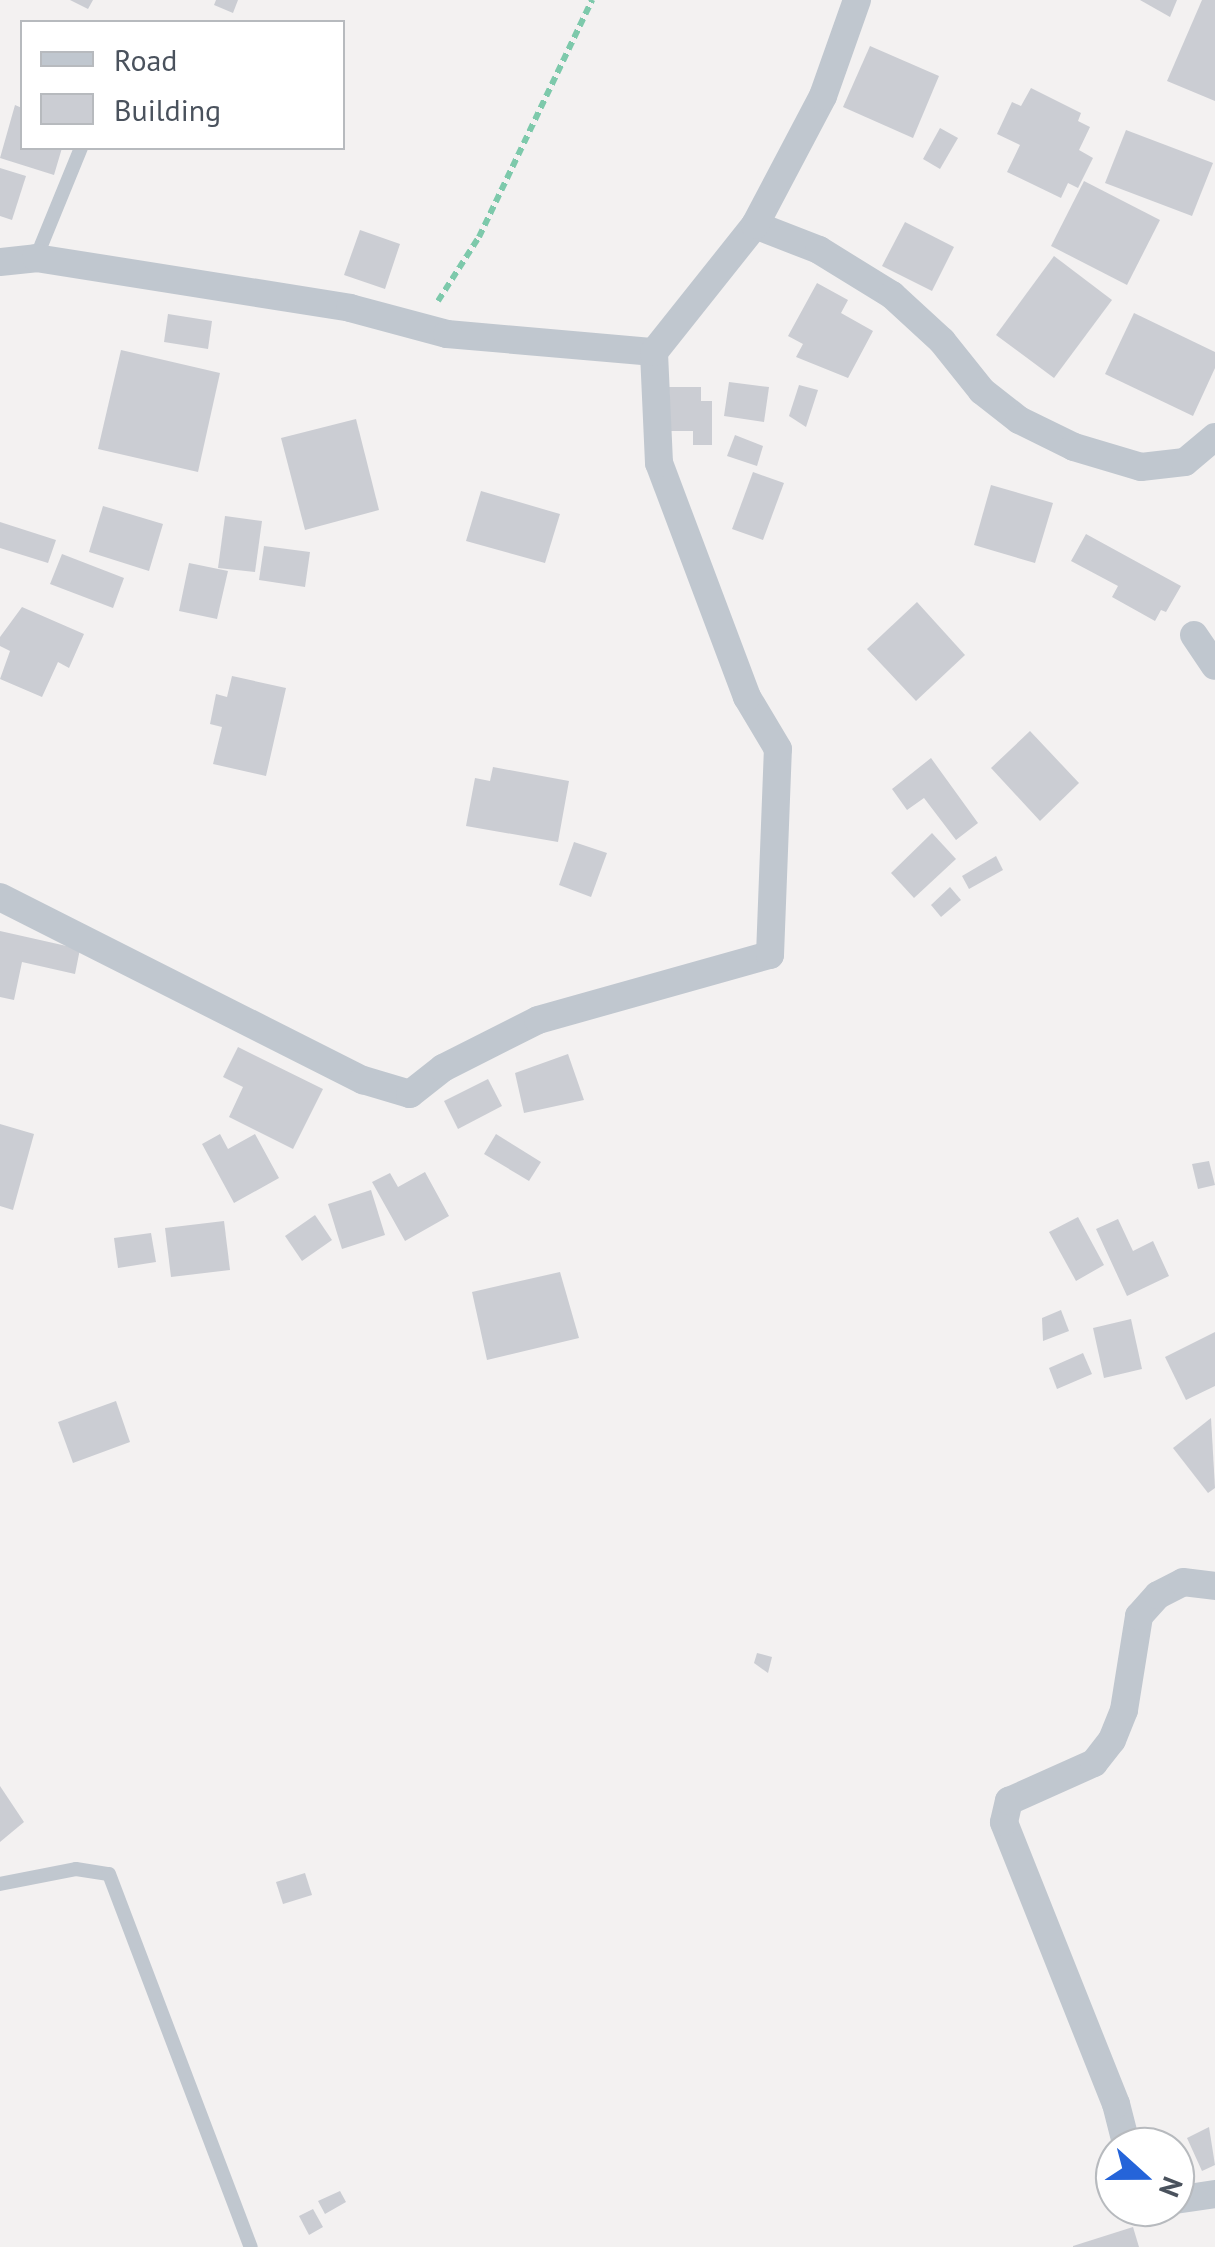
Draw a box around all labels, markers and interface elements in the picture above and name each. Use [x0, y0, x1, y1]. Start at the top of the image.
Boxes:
legend [20, 20, 345, 150]
text: Road [114, 40, 178, 79]
text: Building [114, 90, 221, 129]
north arrow [1095, 2127, 1195, 2227]
text: N [1151, 2172, 1192, 2202]

